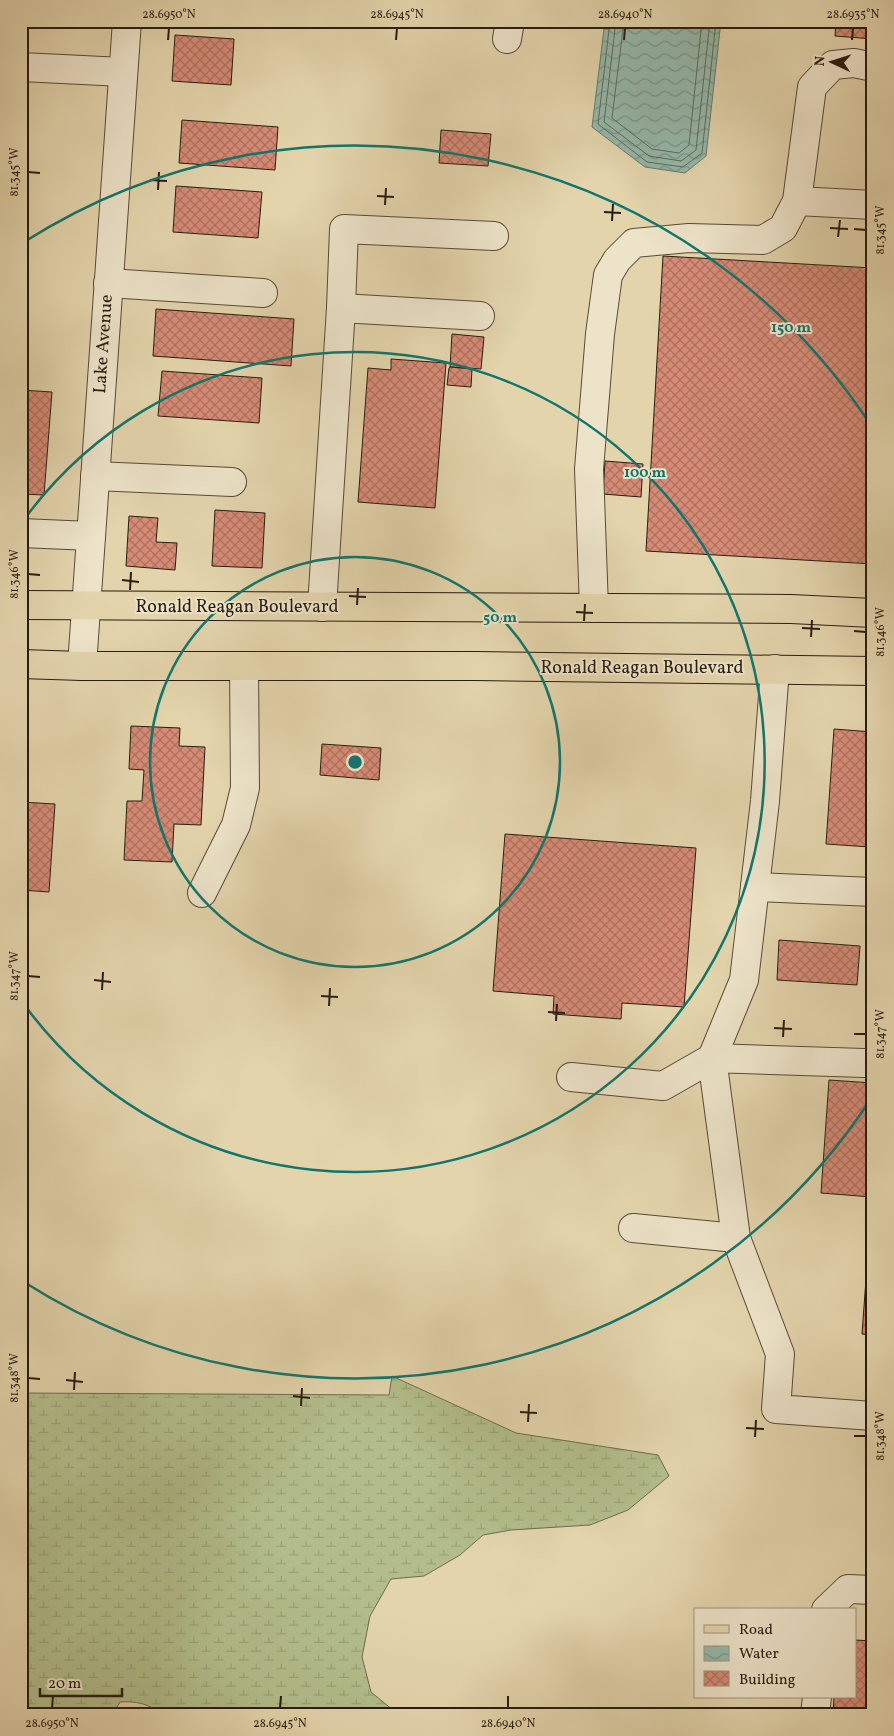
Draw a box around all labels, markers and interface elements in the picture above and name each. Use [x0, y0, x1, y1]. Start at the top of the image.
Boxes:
text: 28.6950°N [142, 7, 196, 23]
text: 28.6945°N [370, 7, 424, 23]
text: 28.6940°N [598, 7, 652, 23]
text: 28.6935°N [827, 7, 879, 23]
north arrow [806, 38, 856, 88]
text: N [811, 55, 830, 67]
text: 81.345°W [7, 148, 23, 196]
text: 81.345°W [873, 206, 889, 254]
street label: Lake Avenue [88, 293, 120, 395]
text: 150 m [771, 318, 811, 339]
text: 100 m [624, 463, 667, 484]
text: 81.346°W [7, 549, 23, 599]
street label: Ronald Reagan Boulevard [135, 595, 339, 620]
text: 81.346°W [873, 607, 889, 657]
text: 50 m [483, 608, 517, 629]
street label: Ronald Reagan Boulevard [540, 656, 744, 681]
centre of rings [346, 753, 364, 771]
text: 81.347°W [7, 951, 23, 1001]
text: 81.347°W [873, 1009, 889, 1059]
text: 81.348°W [7, 1353, 23, 1403]
text: 81.348°W [873, 1411, 889, 1461]
legend [694, 1608, 856, 1698]
text: Road [739, 1620, 773, 1641]
text: Water [739, 1644, 779, 1665]
scale bar [40, 1666, 122, 1698]
text: Building [739, 1670, 796, 1691]
text: 20 m [48, 1674, 81, 1695]
text: 28.6950°N [25, 1716, 79, 1732]
text: 28.6945°N [253, 1716, 307, 1732]
text: 28.6940°N [481, 1716, 535, 1732]

